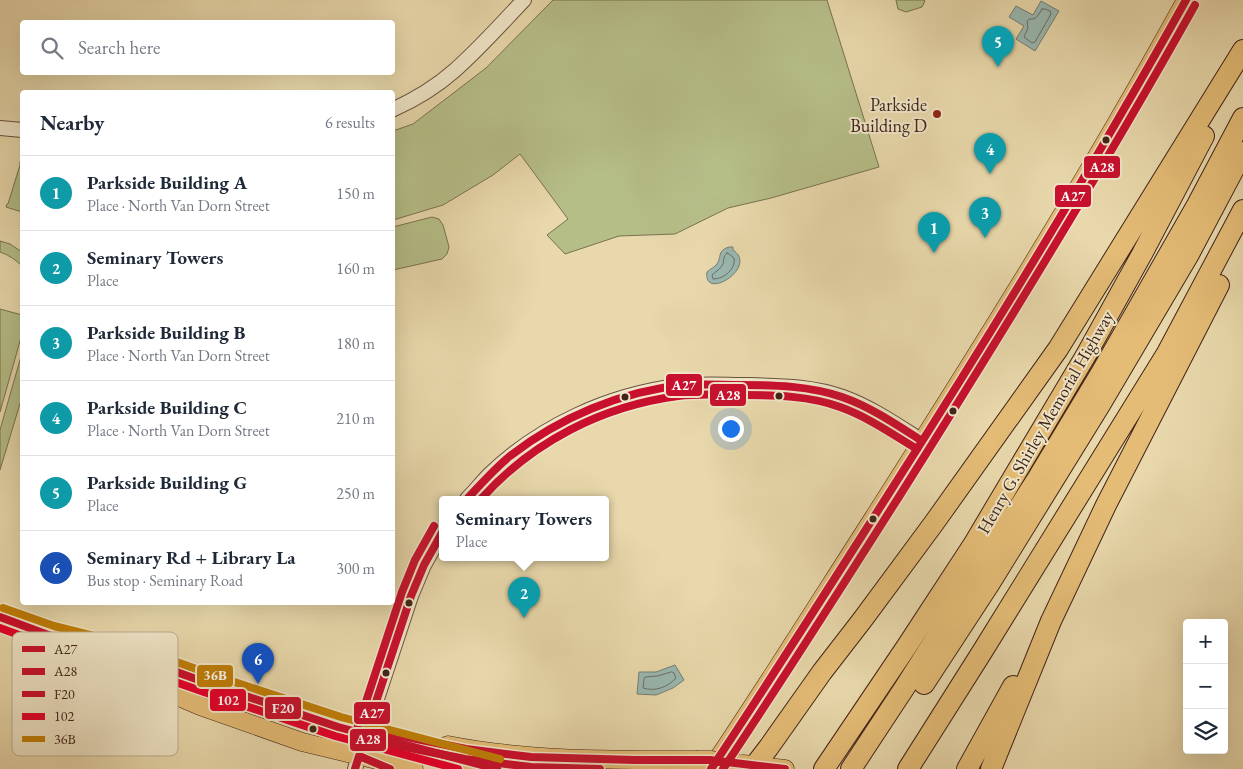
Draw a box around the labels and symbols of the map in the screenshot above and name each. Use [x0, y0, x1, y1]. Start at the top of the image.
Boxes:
pin: 5 [982, 26, 1014, 67]
place label: Parkside Building D [850, 93, 927, 137]
marker: Parkside Building D [931, 108, 943, 120]
pin: 4 [974, 133, 1006, 174]
unlabelled marker [1101, 135, 1111, 145]
line badge: A28 [1083, 155, 1121, 179]
text: A28 [1089, 158, 1114, 176]
line badge: A27 [1054, 184, 1092, 208]
text: A27 [1060, 187, 1086, 205]
pin: 3 [969, 197, 1001, 238]
pin: 1 [918, 212, 950, 253]
street label: Henry G. Shirley Memorial Highway [971, 306, 1119, 538]
line badge: A27 [665, 373, 703, 397]
text: A27 [671, 376, 697, 394]
line badge: A28 [709, 383, 747, 407]
text: A28 [715, 386, 740, 404]
unlabelled marker [774, 391, 784, 401]
unlabelled marker [620, 392, 630, 402]
unlabelled marker [948, 406, 958, 416]
your location [718, 416, 744, 442]
unlabelled marker [868, 514, 878, 524]
pin: 2 [508, 577, 540, 618]
unlabelled marker [404, 598, 414, 608]
legend [12, 632, 178, 756]
text: A27 [53, 640, 77, 658]
pin: 6 [242, 643, 274, 684]
text: A28 [53, 662, 77, 680]
line badge: 36B [196, 664, 234, 688]
text: 36B [203, 666, 227, 684]
unlabelled marker [381, 668, 391, 678]
text: F20 [54, 685, 75, 703]
line badge: 102 [209, 688, 247, 712]
text: 102 [217, 691, 240, 709]
line badge: F20 [264, 696, 302, 720]
text: F20 [272, 699, 295, 717]
line badge: A27 [353, 701, 391, 725]
text: A27 [359, 704, 385, 722]
text: 102 [54, 707, 74, 725]
unlabelled marker [308, 724, 318, 734]
line badge: A28 [349, 728, 387, 752]
text: 36B [54, 730, 76, 748]
text: A28 [355, 730, 380, 748]

